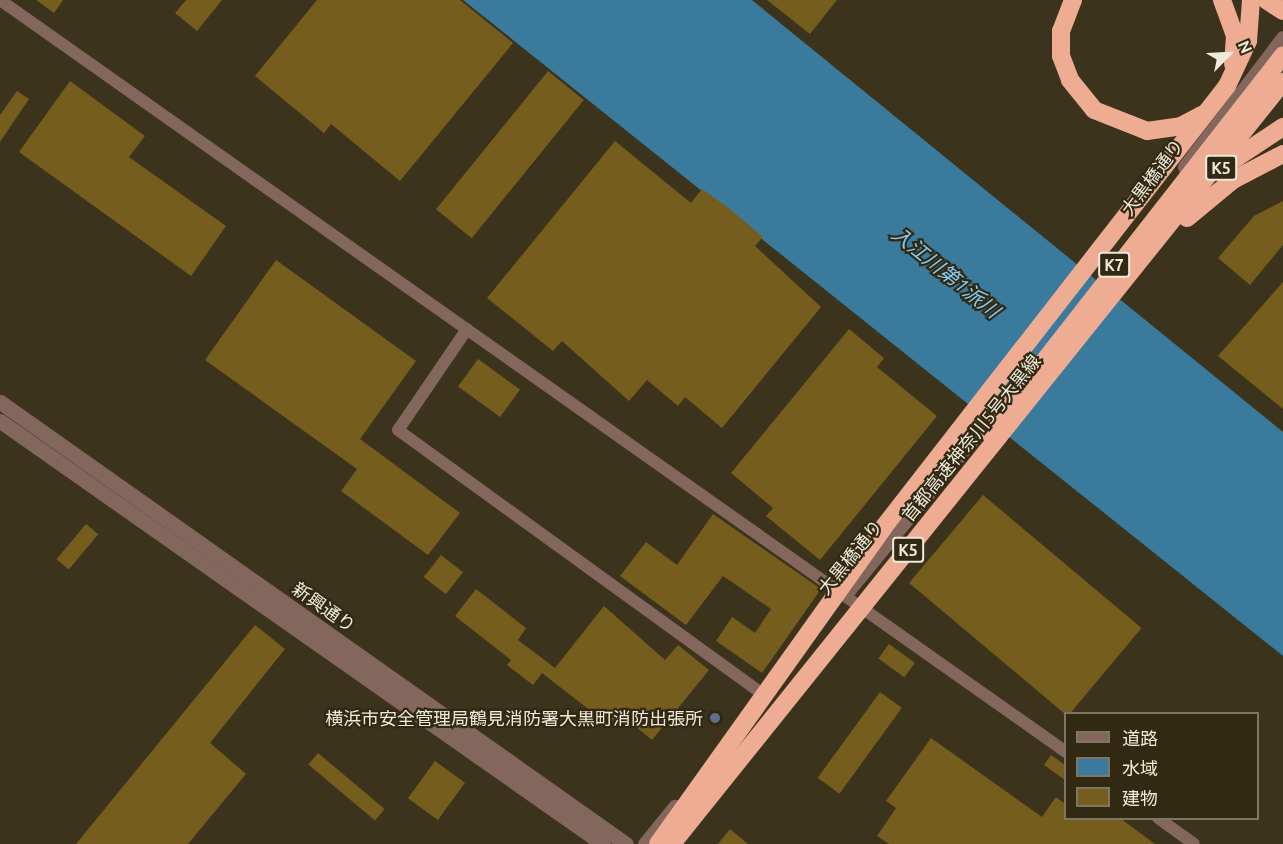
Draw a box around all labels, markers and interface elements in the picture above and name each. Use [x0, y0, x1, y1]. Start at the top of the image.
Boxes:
north arrow [1199, 24, 1259, 84]
text: N [1235, 38, 1256, 56]
street label: 大黒橋通り [1116, 135, 1188, 219]
road number: K5 [1204, 155, 1238, 181]
water label: 入江川第1派川 [887, 221, 1005, 323]
road number: K7 [1098, 252, 1130, 278]
street label: 首都高速神奈川5号大黒線 [897, 350, 1045, 526]
street label: 大黒橋通り [813, 515, 887, 599]
road number: K5 [892, 537, 924, 563]
street label: 新興通り [288, 578, 360, 636]
place label: 横浜市安全管理局鶴見消防署大黒町消防出張所 [325, 707, 703, 729]
marker: 横浜市安全管理局鶴見消防署大黒町消防出張所 [708, 711, 722, 725]
legend [1064, 712, 1259, 820]
text: 道路 [1122, 728, 1158, 748]
text: 水域 [1122, 758, 1158, 778]
text: 建物 [1122, 788, 1158, 808]

